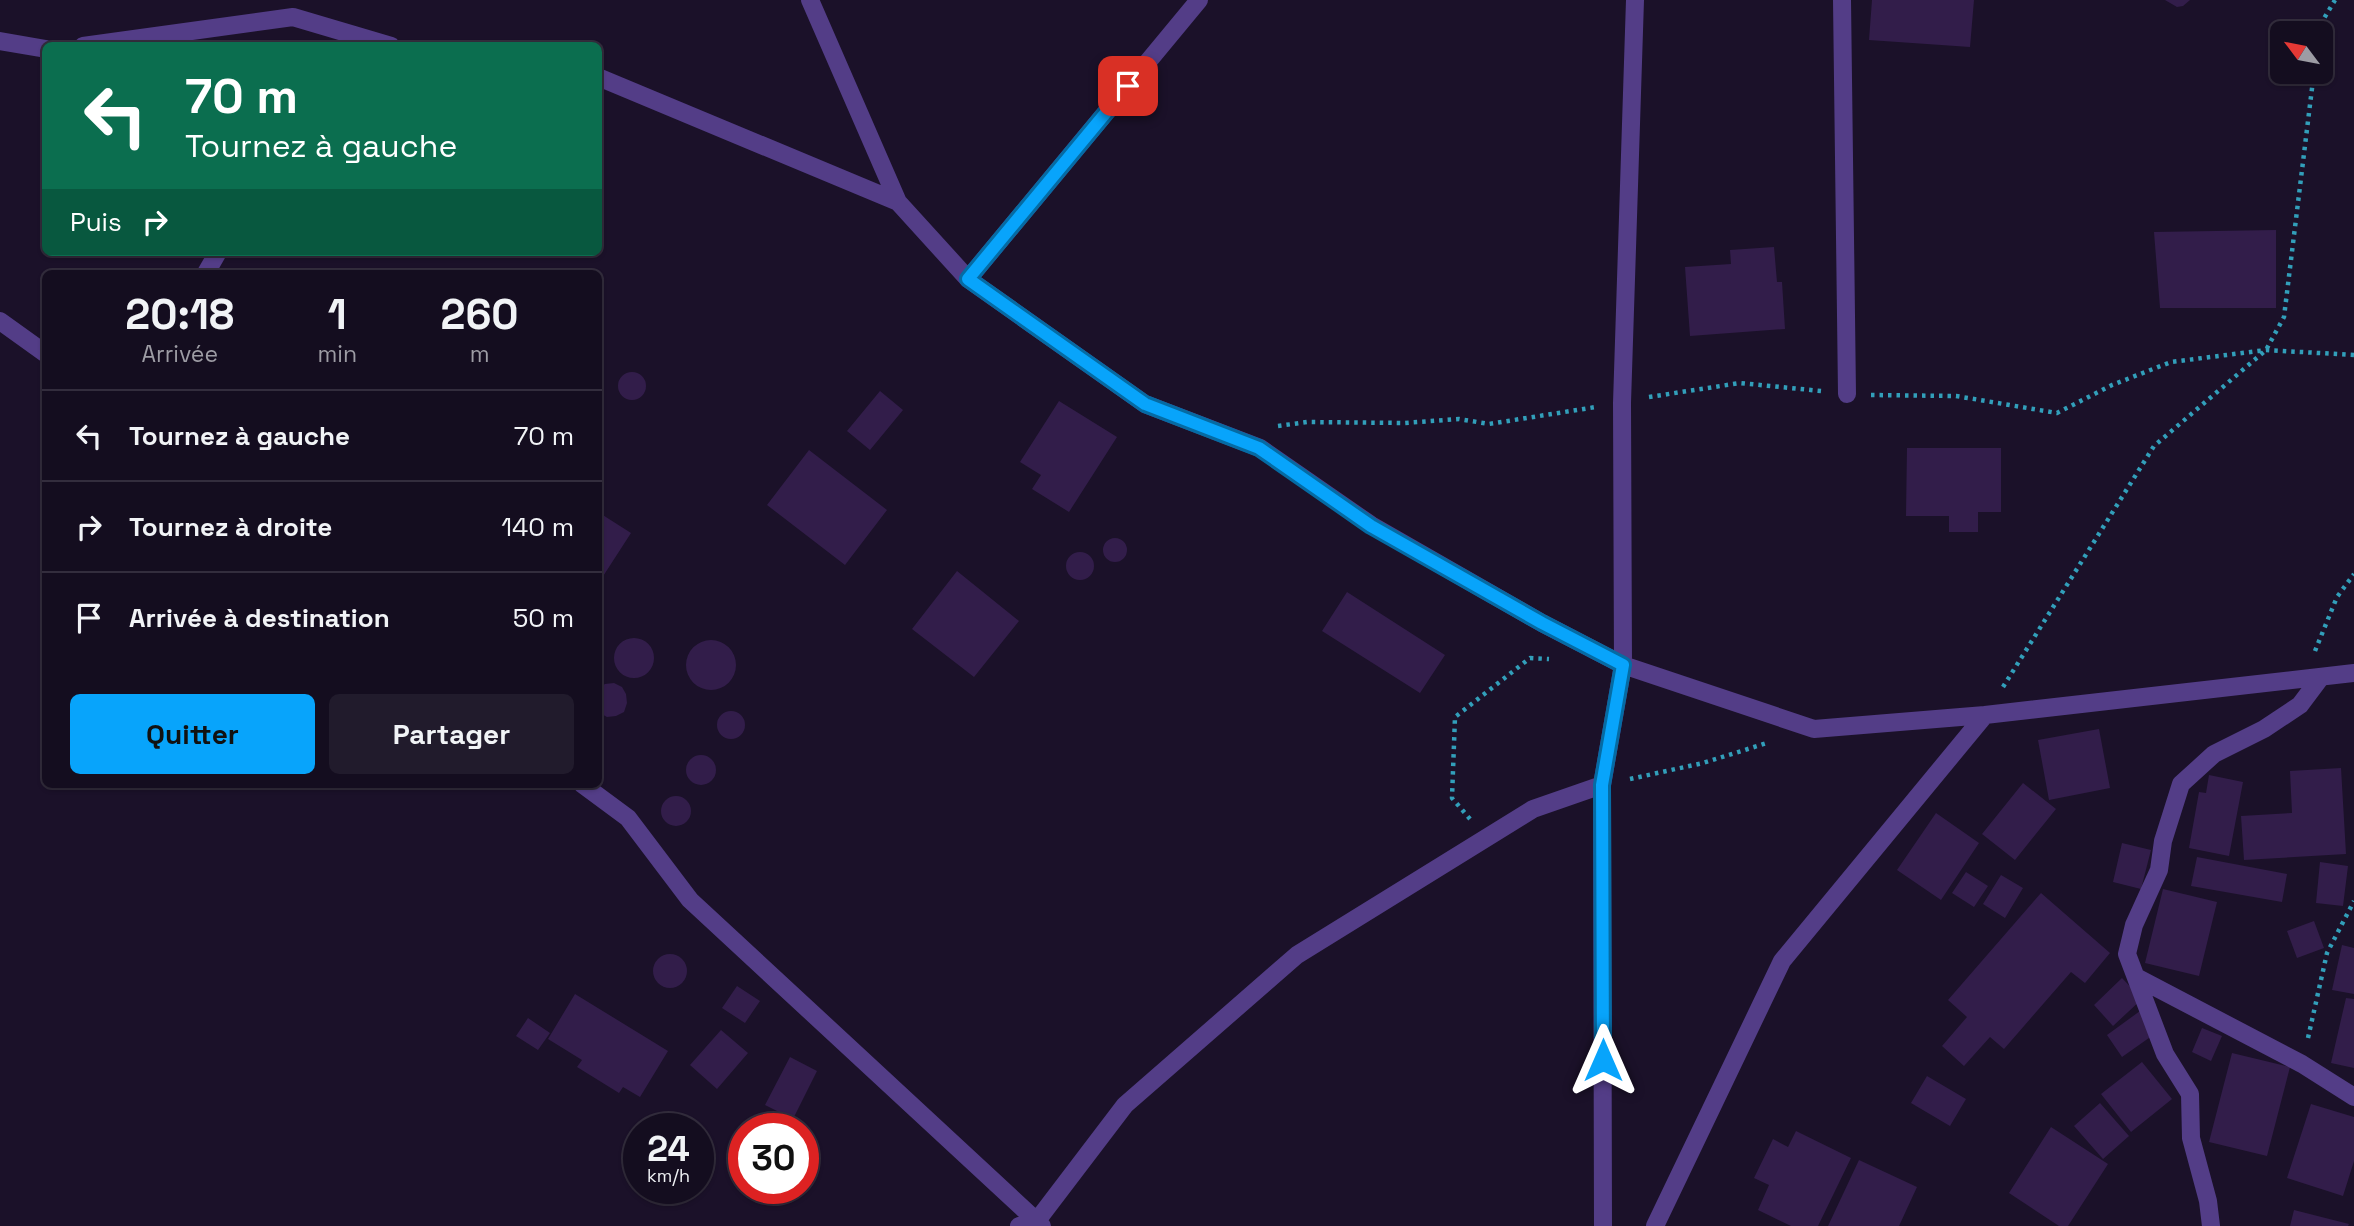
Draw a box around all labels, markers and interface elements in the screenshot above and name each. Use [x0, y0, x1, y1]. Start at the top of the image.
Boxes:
north arrow [2270, 21, 2333, 84]
map controls [2270, 21, 2333, 84]
pin [1098, 56, 1158, 116]
text: 70 m [185, 65, 298, 127]
icon: arrive [1109, 67, 1147, 105]
icon: left [70, 70, 161, 161]
text: Tournez à gauche [185, 126, 457, 166]
icon: right [136, 203, 174, 241]
text: Puis [70, 205, 122, 239]
text: 20:18 [125, 288, 234, 341]
text: 1 [328, 288, 347, 341]
text: 260 [440, 288, 519, 341]
text: Arrivée [141, 339, 218, 369]
text: min [318, 339, 357, 369]
text: m [470, 339, 489, 369]
icon: left [70, 417, 108, 455]
text: Tournez à gauche [129, 419, 350, 453]
text: 70 m [514, 419, 574, 453]
icon: right [70, 508, 108, 546]
text: Tournez à droite [129, 510, 332, 544]
text: 140 m [501, 510, 574, 544]
icon: arrive [70, 599, 108, 637]
text: Arrivée à destination [129, 601, 390, 635]
text: 50 m [513, 601, 574, 635]
button: Quitter [70, 694, 315, 774]
button: Partager [329, 694, 574, 774]
position arrow [1566, 1023, 1640, 1097]
speed limit sign: 30 [728, 1113, 819, 1204]
text: 24 [647, 1127, 690, 1171]
text: km/h [647, 1164, 690, 1187]

